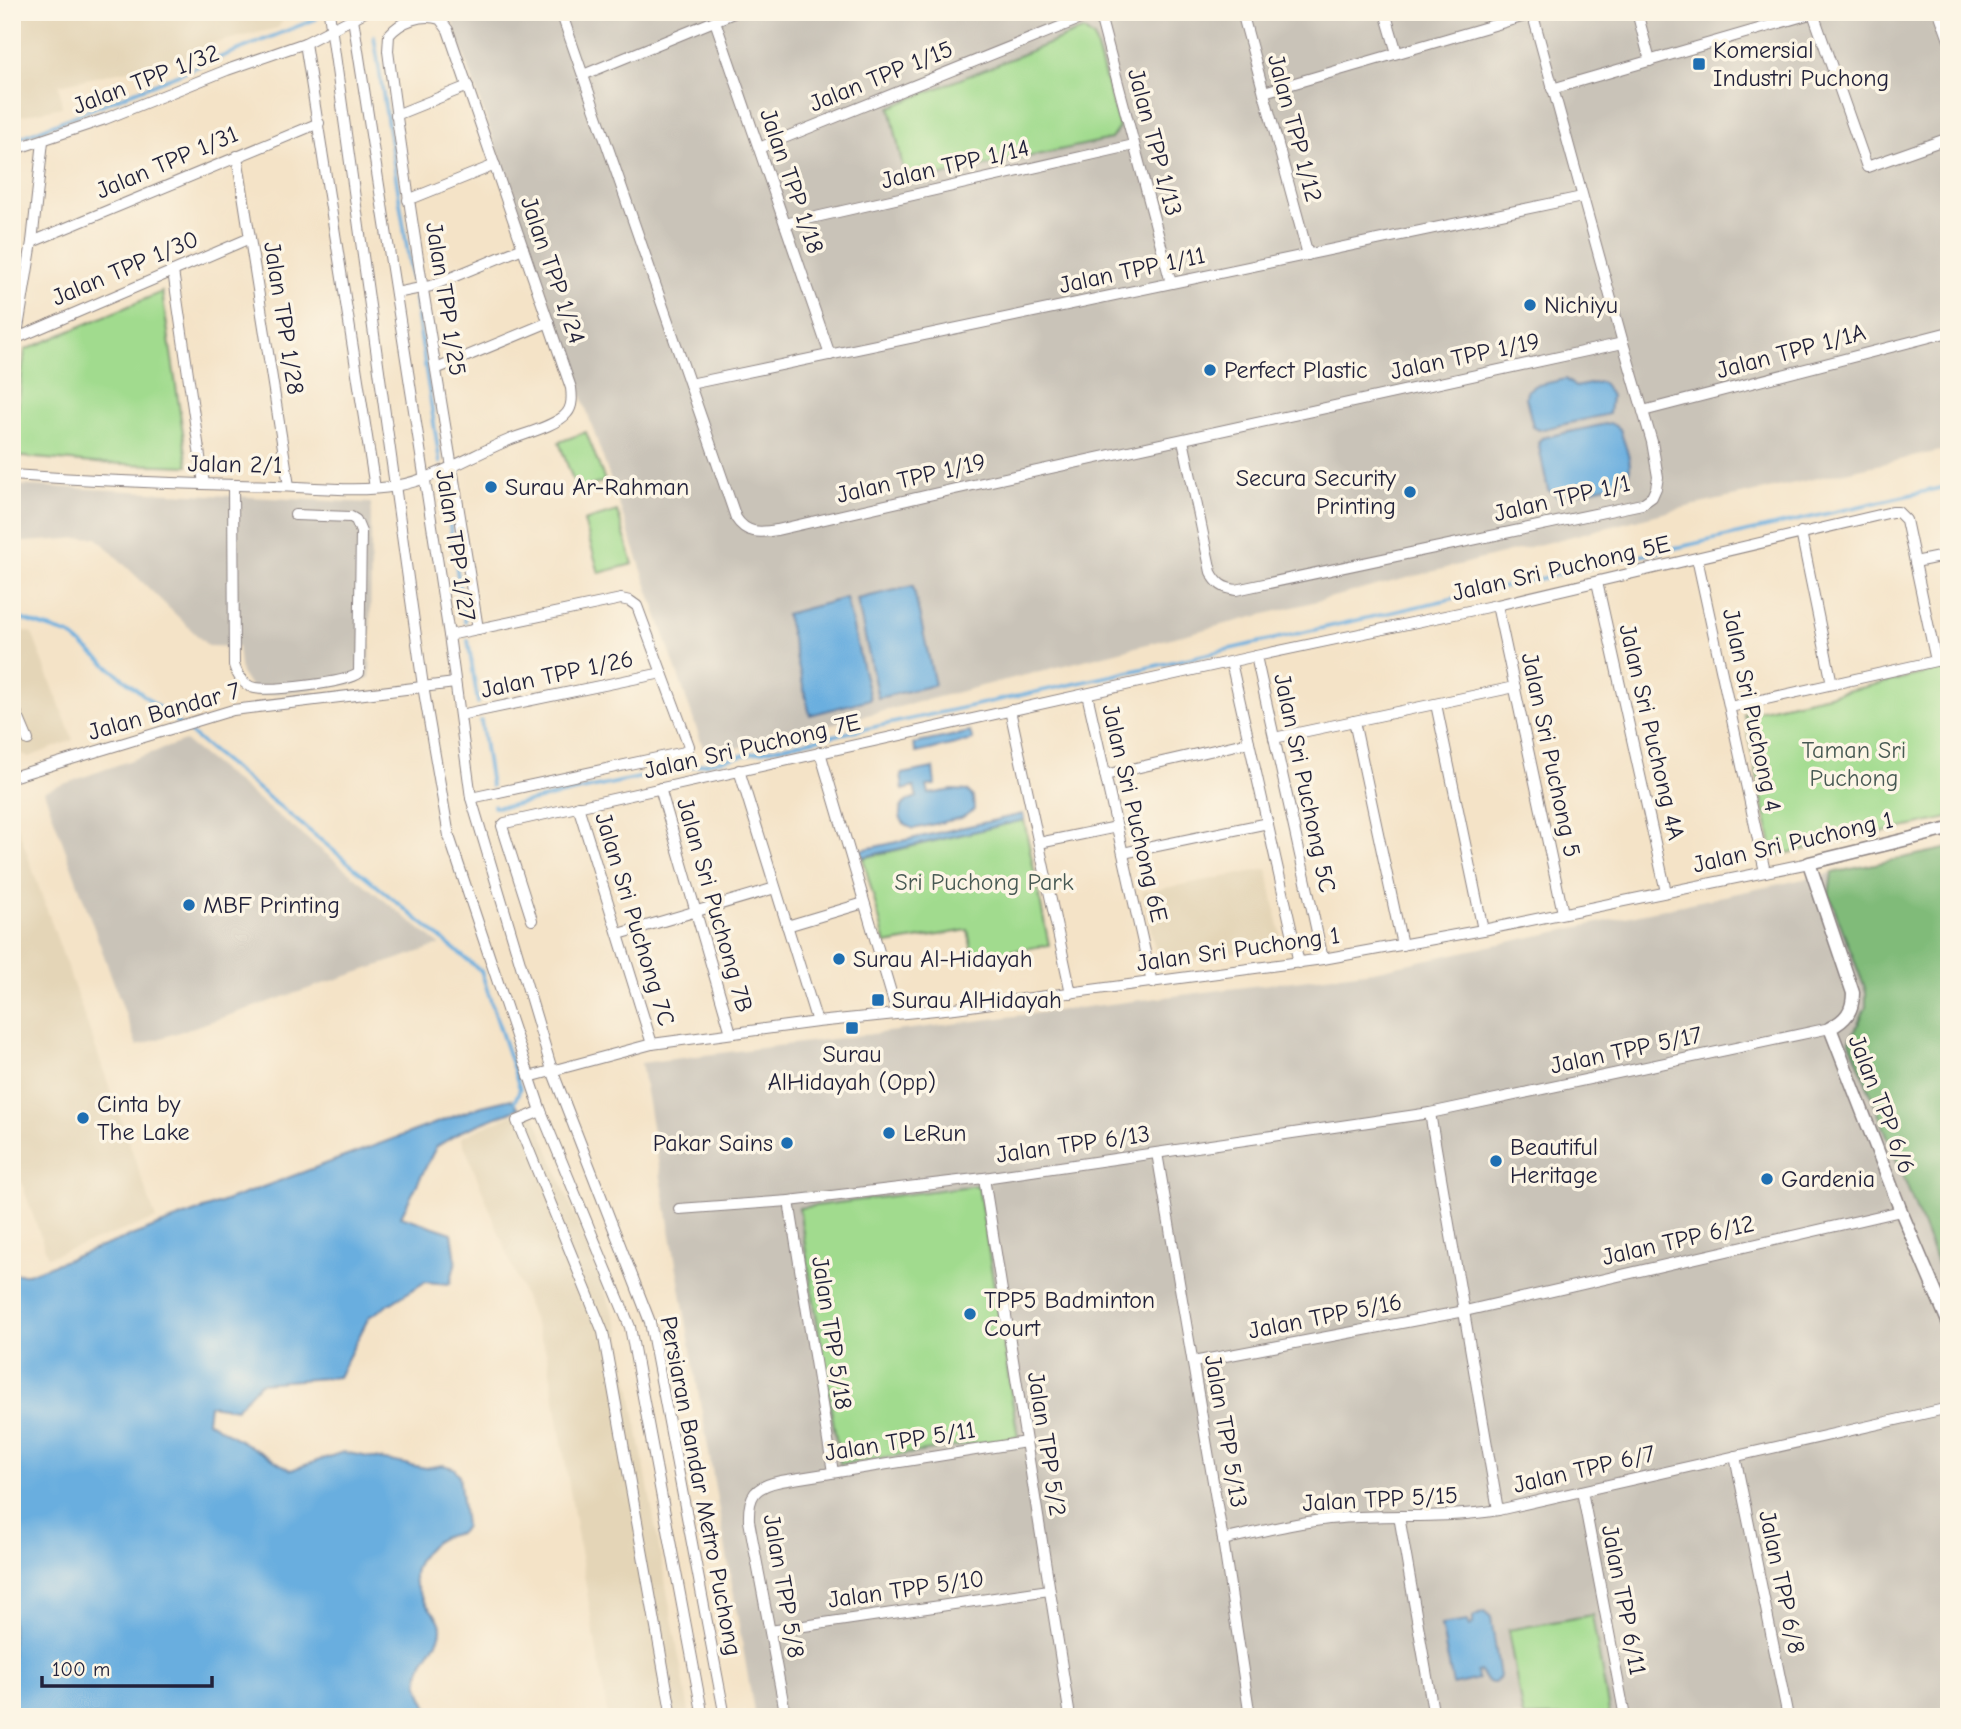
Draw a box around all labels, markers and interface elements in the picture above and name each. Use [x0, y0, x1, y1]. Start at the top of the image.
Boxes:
street label: Jalan TPP 1/15 [805, 35, 957, 117]
place label: Komersial Industri Puchong [1713, 36, 1889, 92]
street label: Jalan TPP 1/32 [69, 38, 223, 120]
street label: Jalan TPP 1/12 [1262, 51, 1328, 205]
marker: Komersial Industri Puchong [1691, 56, 1707, 72]
street label: Jalan TPP 1/13 [1122, 65, 1188, 219]
street label: Jalan TPP 1/18 [754, 105, 830, 257]
street label: Jalan TPP 1/31 [92, 120, 242, 204]
street label: Jalan TPP 1/14 [878, 133, 1032, 195]
street label: Jalan TPP 1/24 [515, 193, 591, 347]
street label: Jalan TPP 1/25 [420, 220, 472, 378]
street label: Jalan TPP 1/30 [48, 225, 202, 311]
street label: Jalan TPP 1/28 [258, 239, 310, 397]
street label: Jalan TPP 1/11 [1056, 241, 1208, 299]
place label: Nichiyu [1544, 291, 1618, 319]
marker: Nichiyu [1522, 297, 1538, 313]
street label: Jalan TPP 1/1A [1713, 318, 1869, 384]
street label: Jalan TPP 1/19 [1388, 327, 1542, 385]
place label: Perfect Plastic [1224, 356, 1368, 384]
marker: Perfect Plastic [1202, 362, 1218, 378]
street label: Jalan TPP 1/19 [834, 447, 988, 509]
street label: Jalan 2/1 [187, 449, 283, 479]
place label: Secura Security Printing [1236, 464, 1396, 520]
street label: Jalan TPP 1/27 [430, 467, 482, 623]
street label: Jalan TPP 1/1 [1491, 469, 1633, 527]
place label: Surau Ar-Rahman [505, 473, 689, 501]
marker: Surau Ar-Rahman [483, 479, 499, 495]
marker: Secura Security Printing [1402, 484, 1418, 500]
street label: Jalan Sri Puchong 5E [1449, 529, 1673, 607]
street label: Jalan Sri Puchong 4 [1717, 606, 1787, 814]
street label: Jalan Sri Puchong 4A [1614, 621, 1691, 843]
street label: Jalan TPP 1/26 [478, 644, 636, 704]
street label: Jalan Sri Puchong 5 [1516, 650, 1586, 860]
street label: Jalan Sri Puchong 5C [1268, 671, 1342, 895]
street label: Jalan Bandar 7 [85, 676, 243, 746]
street label: Jalan Sri Puchong 6E [1096, 701, 1174, 925]
street label: Jalan Sri Puchong 7E [641, 707, 863, 785]
park label: Taman Sri Puchong [1802, 736, 1906, 792]
street label: Jalan Sri Puchong 7B [671, 795, 759, 1015]
street label: Jalan Sri Puchong 1 [1690, 805, 1896, 879]
street label: Jalan Sri Puchong 7C [589, 809, 681, 1029]
park label: Sri Puchong Park [894, 868, 1074, 896]
place label: MBF Printing [203, 891, 340, 919]
marker: MBF Printing [181, 897, 197, 913]
street label: Jalan Sri Puchong 1 [1135, 921, 1341, 977]
place label: Surau Al-Hidayah [853, 945, 1033, 973]
marker: Surau Al-Hidayah [831, 951, 847, 967]
place label: Surau AlHidayah [892, 986, 1062, 1014]
marker: Surau AlHidayah [870, 992, 886, 1008]
marker: Surau AlHidayah (Opp) [844, 1020, 860, 1036]
street label: Jalan TPP 5/17 [1548, 1020, 1704, 1080]
street label: Jalan TPP 6/6 [1843, 1031, 1921, 1177]
place label: Surau AlHidayah (Opp) [768, 1040, 936, 1096]
place label: Cinta by The Lake [97, 1090, 190, 1146]
marker: Cinta by The Lake [75, 1110, 91, 1126]
place label: LeRun [903, 1119, 966, 1147]
street label: Jalan TPP 6/13 [994, 1119, 1152, 1169]
marker: LeRun [881, 1125, 897, 1141]
place label: Pakar Sains [653, 1129, 773, 1157]
place label: Beautiful Heritage [1510, 1133, 1598, 1189]
marker: Pakar Sains [779, 1135, 795, 1151]
marker: Beautiful Heritage [1488, 1153, 1504, 1169]
place label: Gardenia [1781, 1165, 1875, 1193]
marker: Gardenia [1759, 1171, 1775, 1187]
street label: Jalan TPP 6/12 [1599, 1209, 1757, 1271]
street label: Jalan TPP 5/18 [806, 1254, 858, 1412]
place label: TPP5 Badminton Court [984, 1286, 1155, 1342]
street label: Jalan TPP 5/16 [1246, 1287, 1404, 1345]
marker: TPP5 Badminton Court [962, 1306, 978, 1322]
street label: Persiaran Bandar Metro Puchong [654, 1314, 748, 1658]
street label: Jalan TPP 5/13 [1199, 1352, 1253, 1510]
street label: Jalan TPP 5/2 [1022, 1370, 1072, 1518]
street label: Jalan TPP 5/11 [823, 1415, 977, 1467]
street label: Jalan TPP 6/7 [1510, 1439, 1658, 1499]
street label: Jalan TPP 5/15 [1302, 1481, 1458, 1517]
street label: Jalan TPP 6/8 [1753, 1508, 1811, 1656]
street label: Jalan TPP 5/8 [758, 1512, 810, 1660]
street label: Jalan TPP 6/11 [1596, 1523, 1652, 1677]
street label: Jalan TPP 5/10 [826, 1564, 986, 1614]
scale bar [42, 1645, 212, 1689]
text: 100 m [52, 1657, 110, 1681]

